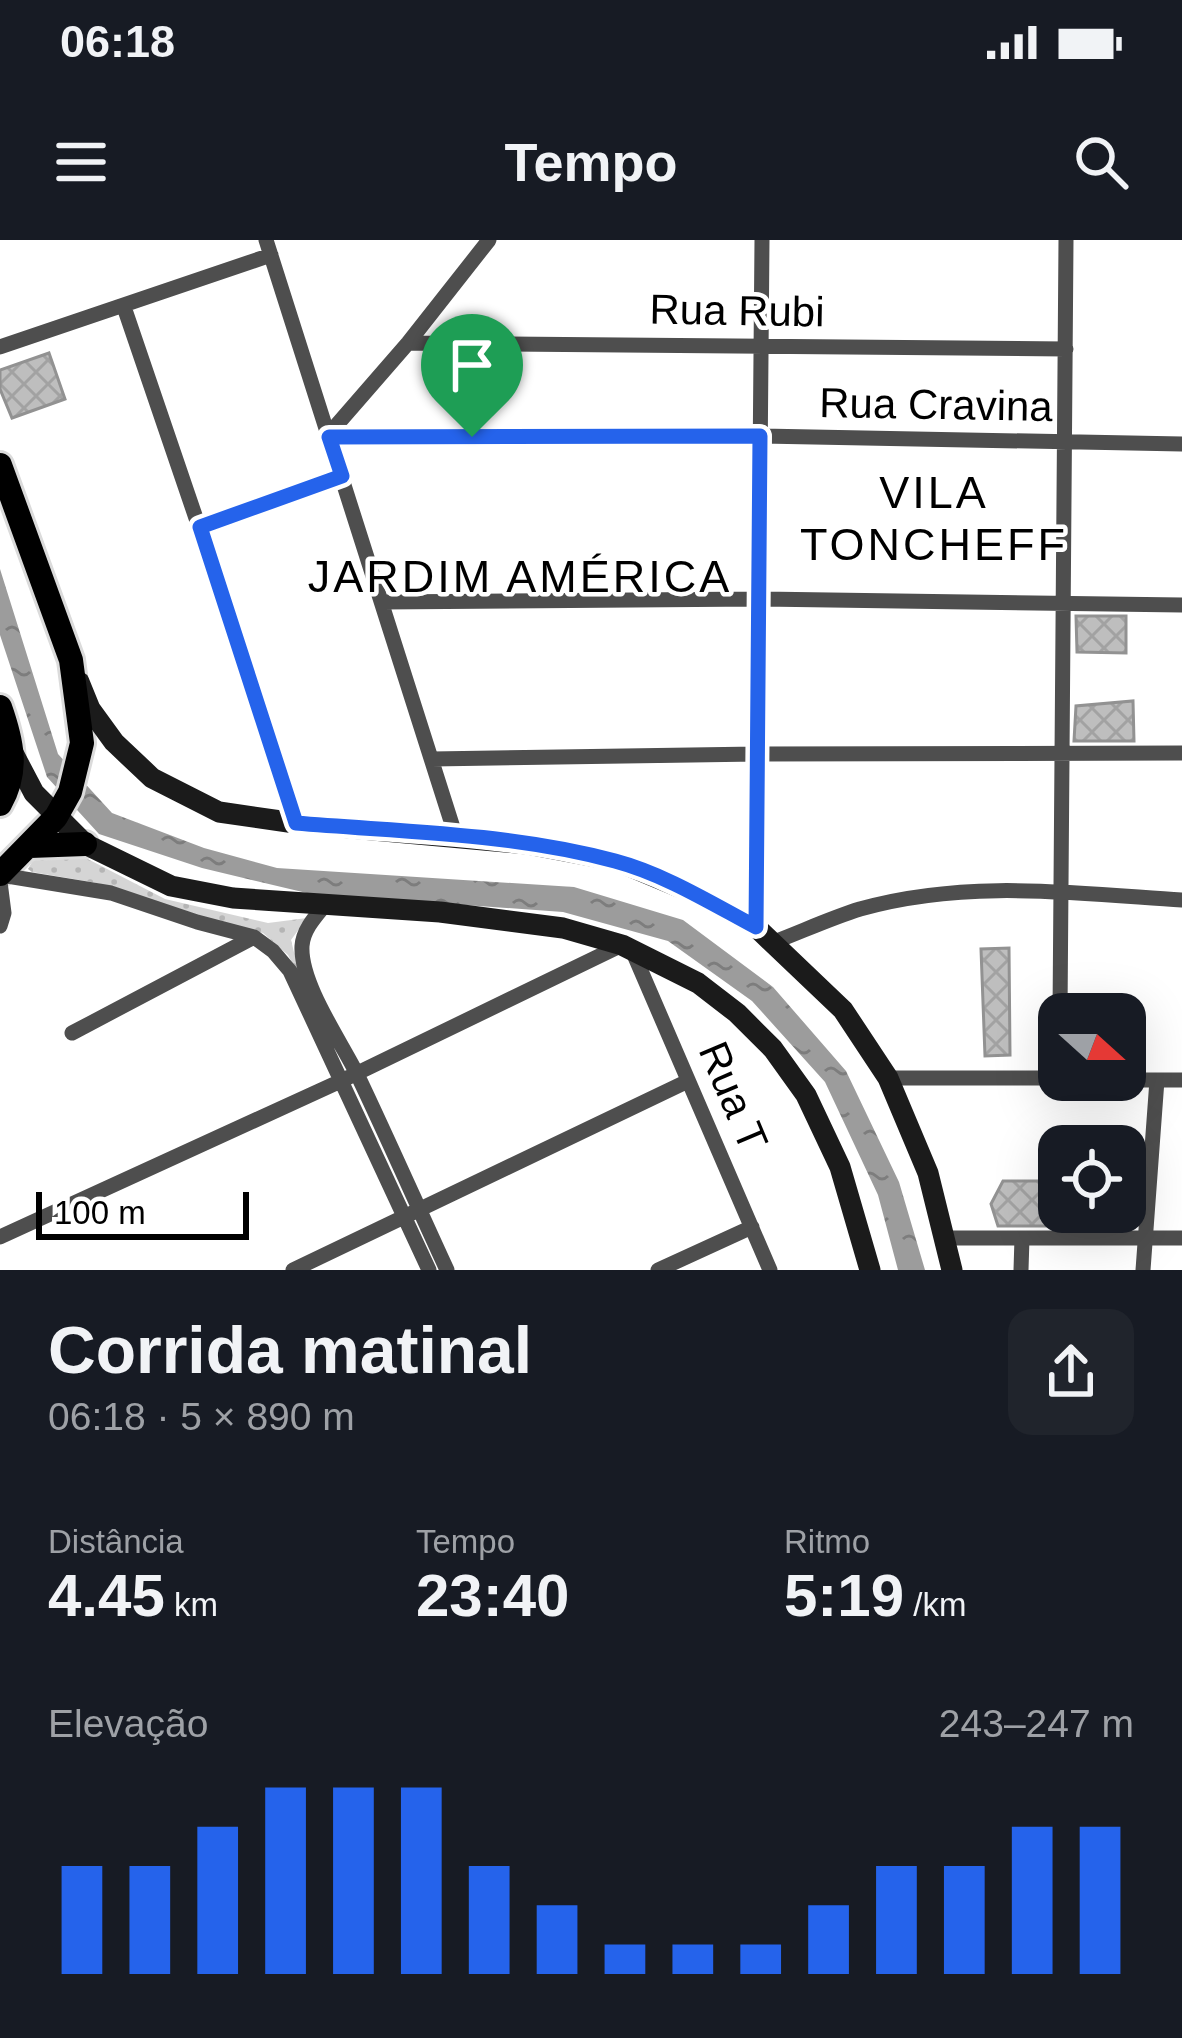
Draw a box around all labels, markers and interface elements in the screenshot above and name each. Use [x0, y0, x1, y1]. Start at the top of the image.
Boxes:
text: 06:18 [60, 16, 175, 67]
icon: menu [48, 129, 114, 195]
icon: search [1068, 129, 1134, 195]
text: Tempo [505, 132, 678, 192]
street label: Rua Rubi [649, 285, 825, 336]
pin [421, 314, 523, 437]
icon: arrive [439, 332, 505, 398]
street label: Rua Cravina [819, 379, 1054, 430]
district label: VILA TONCHEFF [800, 467, 1068, 570]
district label: JARDIM AMÉRICA [308, 551, 732, 602]
north arrow [1038, 993, 1146, 1101]
map controls [1038, 993, 1146, 1233]
street label: Rua T [690, 1035, 777, 1158]
button: locate [1038, 1125, 1146, 1233]
scale bar [36, 1186, 249, 1239]
text: 100 m [54, 1194, 146, 1231]
button: share [1008, 1309, 1134, 1435]
text: Corrida matinal [48, 1313, 532, 1387]
text: 06:18 · 5 × 890 m [48, 1395, 355, 1438]
text: Distância [48, 1523, 184, 1560]
text: Tempo [416, 1523, 515, 1560]
text: Ritmo [784, 1523, 870, 1560]
text: 4.45 [48, 1562, 165, 1629]
text: 23:40 [416, 1562, 569, 1629]
text: 5:19 [784, 1562, 904, 1629]
text: km [165, 1586, 218, 1623]
text: /km [904, 1586, 966, 1623]
text: Elevação [48, 1702, 208, 1745]
text: 243–247 m [939, 1702, 1134, 1745]

